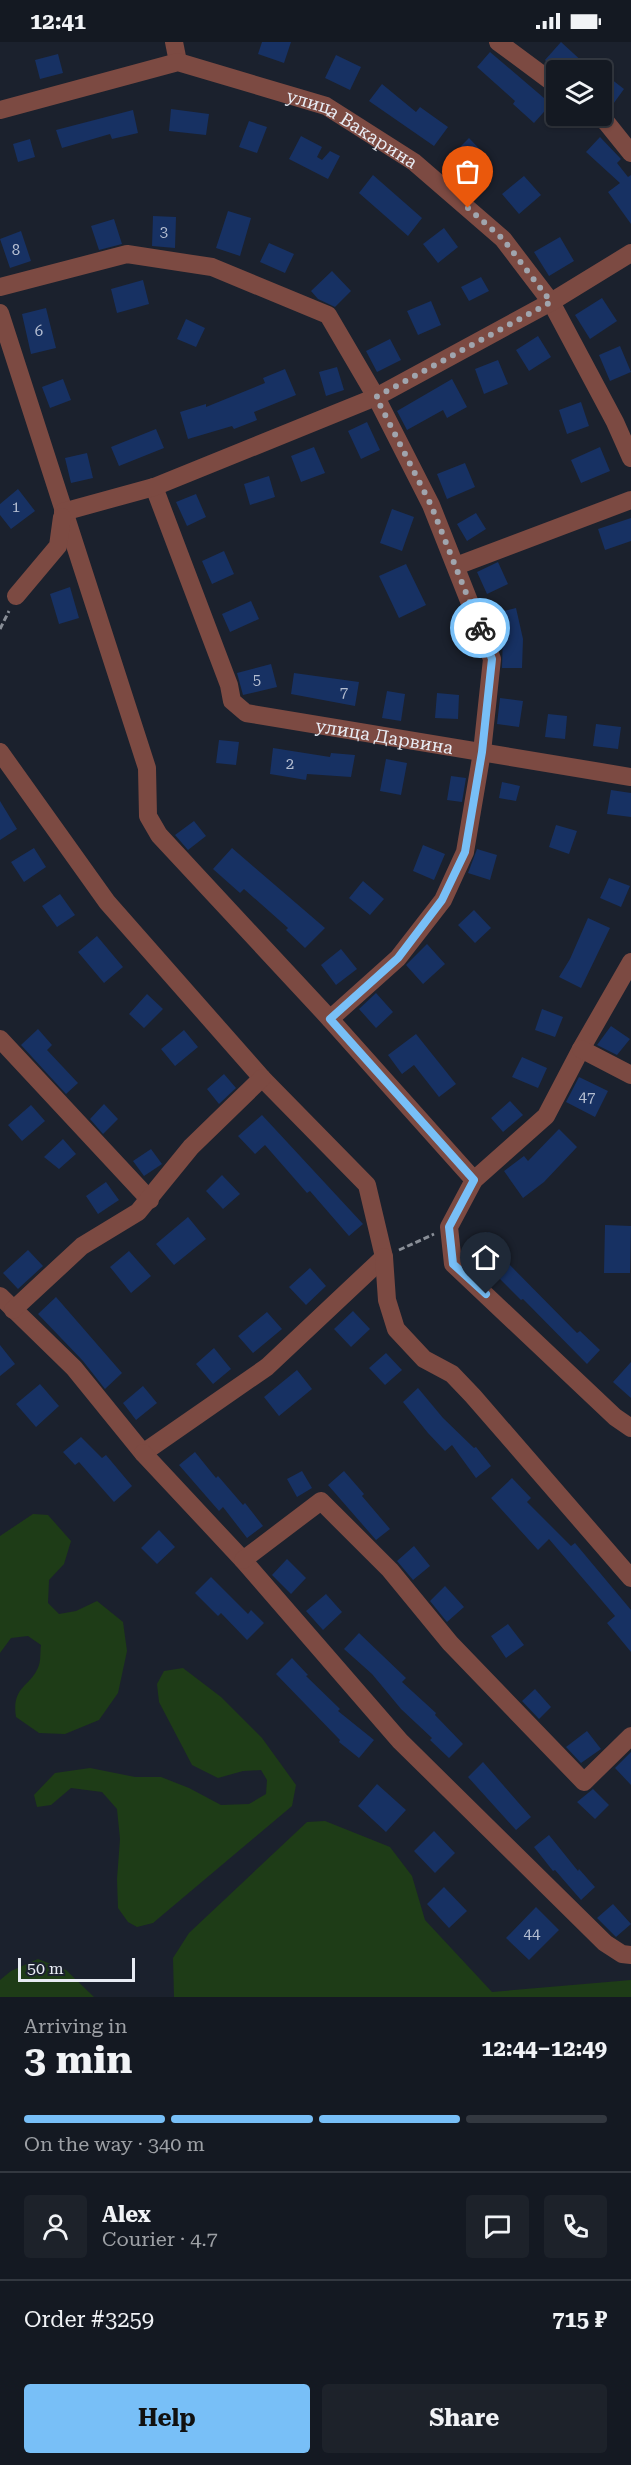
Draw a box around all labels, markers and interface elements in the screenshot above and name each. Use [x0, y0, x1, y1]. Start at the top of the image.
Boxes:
text: 12:41 [30, 9, 86, 34]
map controls [546, 60, 612, 126]
button: layers [546, 60, 612, 126]
street label: улица Вакарина [284, 84, 422, 172]
pin [442, 146, 493, 208]
icon: bag [451, 155, 484, 188]
house number: 3 [160, 223, 168, 241]
house number: 8 [12, 241, 20, 259]
house number: 6 [35, 322, 43, 340]
house number: 1 [12, 498, 20, 516]
courier [450, 598, 510, 658]
icon: bike [464, 612, 497, 645]
house number: 5 [253, 671, 261, 689]
house number: 7 [340, 683, 348, 701]
street label: улица Дарвина [314, 714, 455, 758]
house number: 2 [286, 755, 294, 773]
house number: 47 [579, 1088, 595, 1106]
pin [460, 1232, 511, 1294]
icon: home [469, 1241, 502, 1274]
house number: 44 [524, 1925, 541, 1943]
scale bar [18, 1955, 135, 1982]
text: 50 m [27, 1959, 64, 1978]
text: Arriving in [24, 2014, 127, 2038]
text: 12:44–12:49 [481, 2036, 607, 2061]
text: 3 min [24, 2037, 132, 2083]
text: On the way · 340 m [24, 2132, 205, 2156]
button: person [24, 2195, 87, 2258]
button: chat [466, 2195, 529, 2258]
button: phone [544, 2195, 607, 2258]
text: Alex [102, 2202, 151, 2227]
text: Courier · 4.7 [102, 2227, 218, 2251]
text: Order #3259 [24, 2307, 154, 2332]
text: 715 ₽ [552, 2307, 607, 2332]
button: Help [24, 2384, 310, 2453]
button: Share [322, 2384, 607, 2453]

